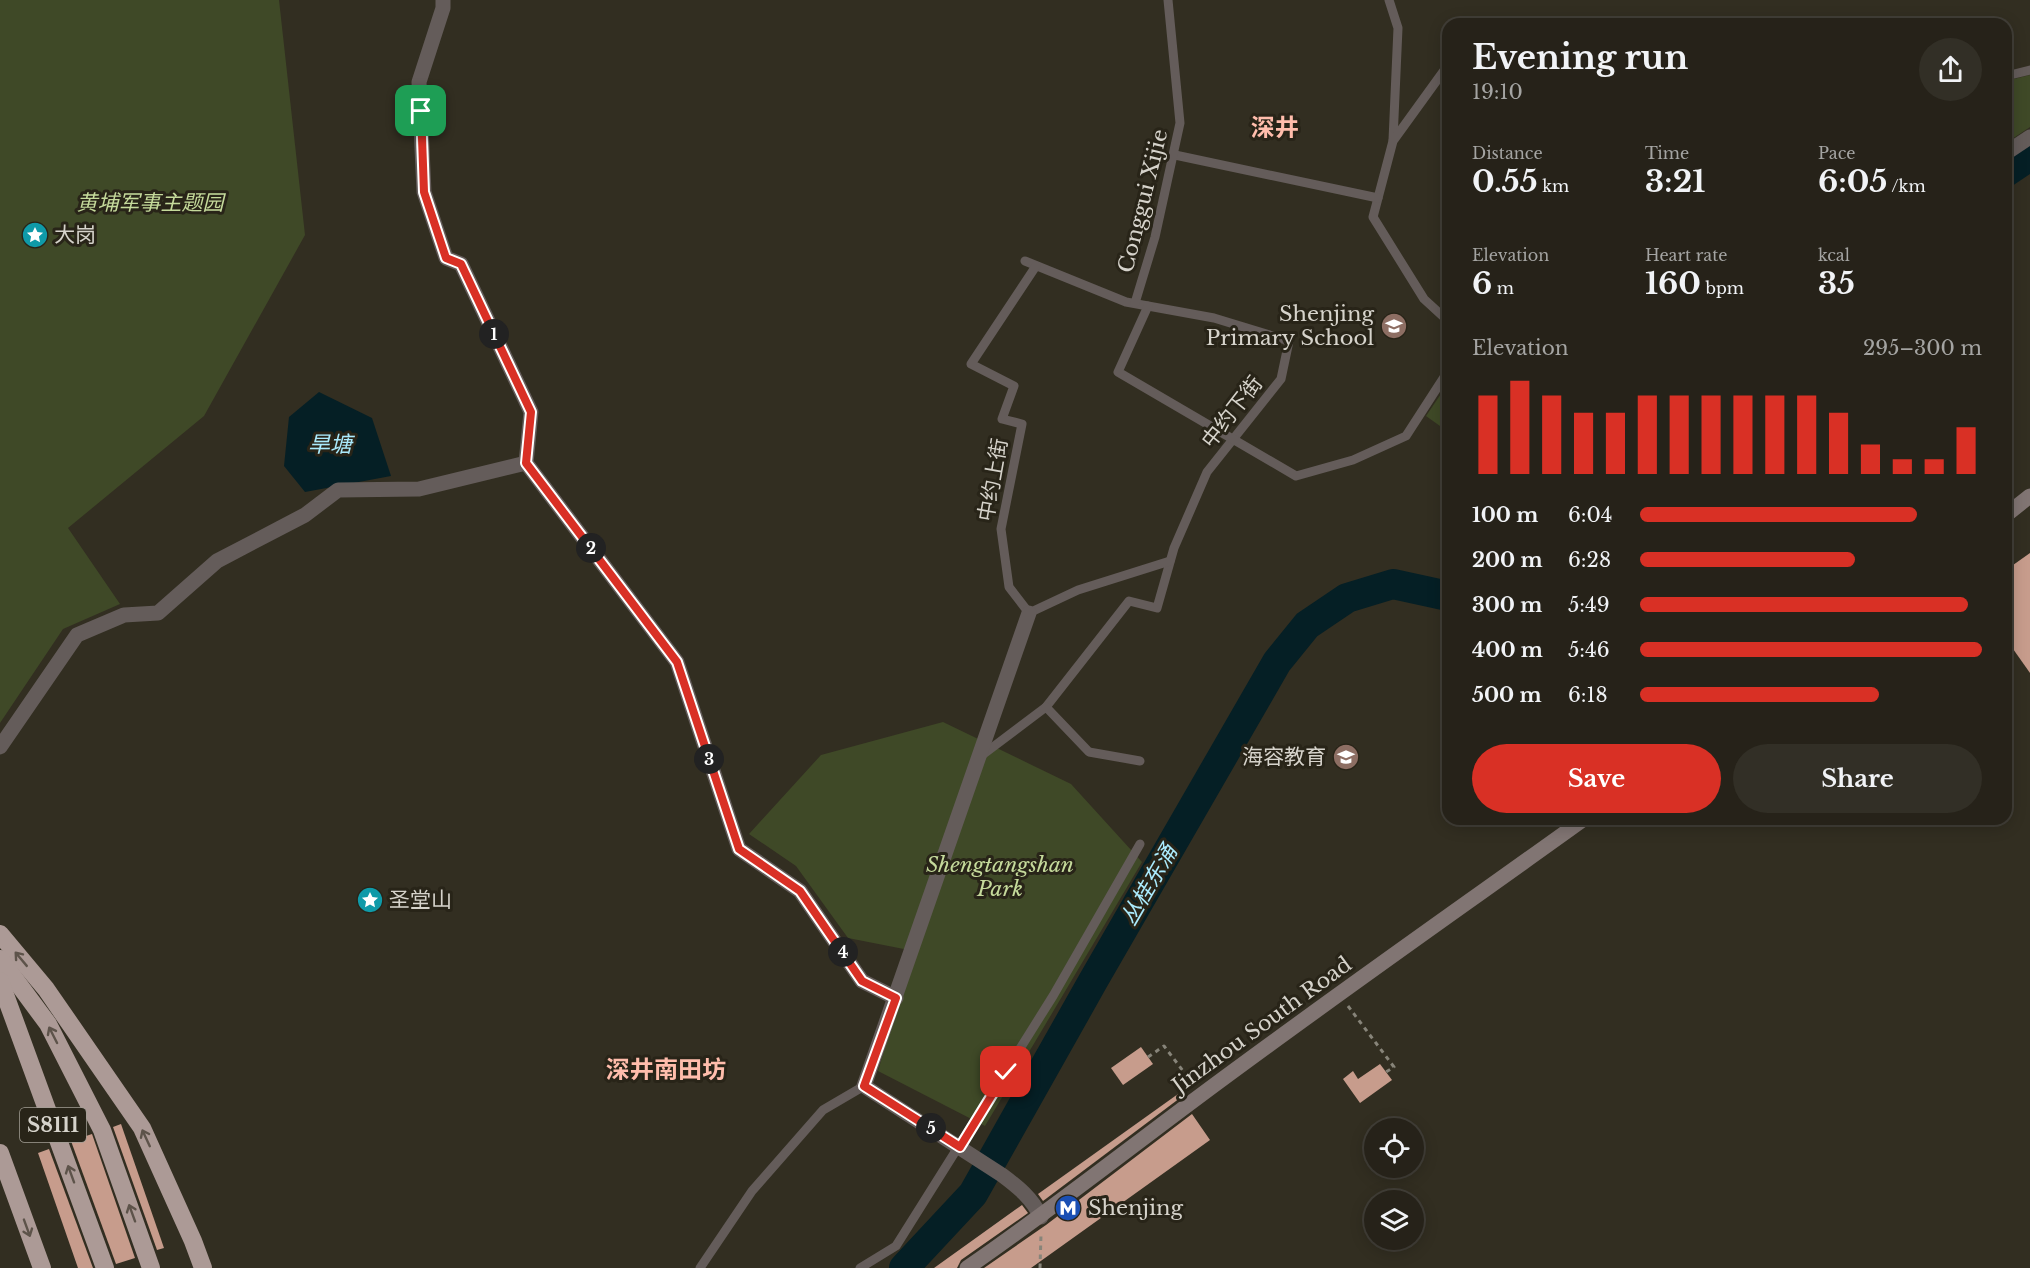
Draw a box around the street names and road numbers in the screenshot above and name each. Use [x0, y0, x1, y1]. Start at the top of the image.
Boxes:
street label: Conggui Xijie [1113, 127, 1173, 275]
street label: 中约下街 [1196, 371, 1268, 453]
street label: 中约上街 [973, 436, 1013, 524]
street label: Jinzhou South Road [1165, 951, 1357, 1101]
road number: S8111 [20, 1108, 86, 1142]

